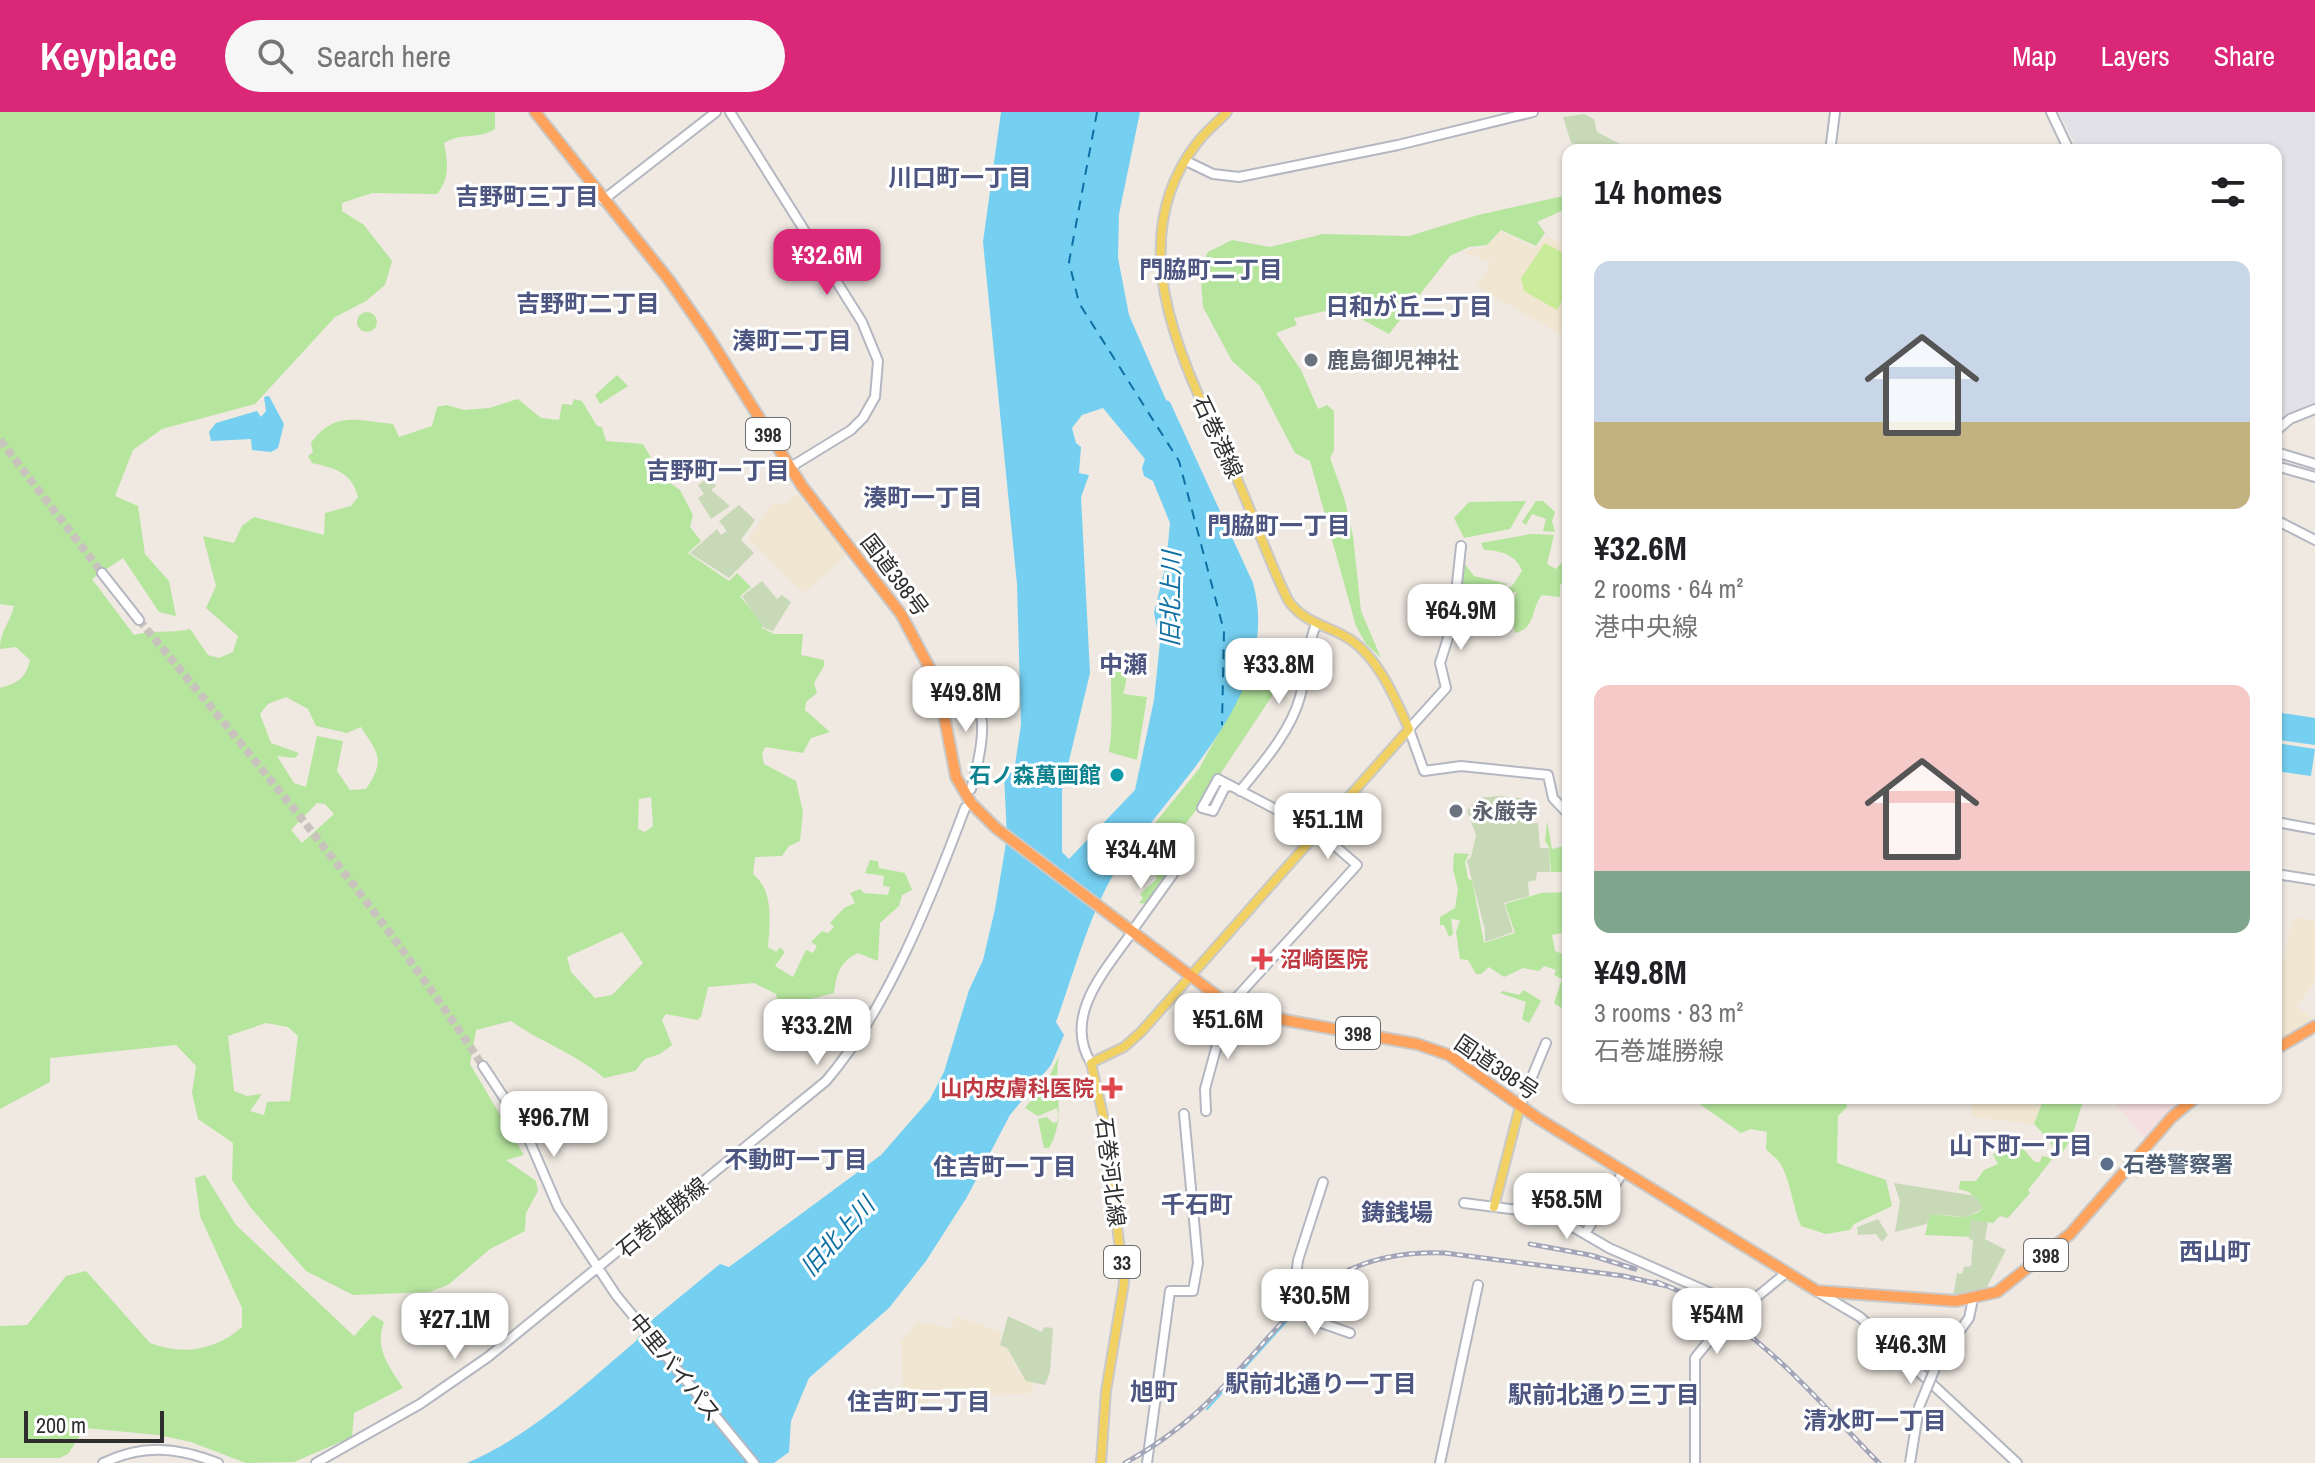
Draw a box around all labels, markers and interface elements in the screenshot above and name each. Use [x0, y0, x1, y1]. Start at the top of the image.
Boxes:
search box [225, 20, 785, 92]
text: Keyplace [40, 31, 177, 82]
icon: search [253, 34, 297, 78]
text: Search here [317, 36, 451, 76]
text: Map [2012, 37, 2057, 75]
text: Layers [2101, 37, 2170, 75]
text: Share [2214, 37, 2275, 75]
district label: 川口町一丁目 [888, 161, 1032, 193]
text: 14 homes [1594, 169, 1723, 215]
icon: filters [2206, 170, 2250, 214]
district label: 吉野町三丁目 [455, 180, 599, 212]
pin: ¥32.6M [762, 229, 892, 297]
text: ¥32.6M [791, 237, 863, 272]
district label: 門脇町二丁目 [1139, 253, 1283, 285]
district label: 吉野町二丁目 [516, 287, 660, 319]
district label: 日和が丘二丁目 [1325, 290, 1493, 322]
icon: home [1850, 313, 1994, 457]
district label: 湊町二丁目 [732, 324, 852, 356]
place label: 鹿島御児神社 [1327, 345, 1459, 375]
marker: 鹿島御児神社 [1302, 351, 1320, 369]
street label: 石巻港線 [1186, 391, 1250, 483]
road number: 398 [746, 418, 790, 450]
district label: 吉野町一丁目 [646, 454, 790, 486]
district label: 湊町一丁目 [863, 481, 983, 513]
district label: 門脇町一丁目 [1207, 509, 1351, 541]
text: ¥32.6M [1594, 525, 1687, 571]
street label: 国道398号 [854, 528, 936, 622]
water label: 旧北上川 [1153, 548, 1187, 647]
text: 2 rooms · 64 m² [1594, 571, 1743, 606]
pin: ¥64.9M [1396, 584, 1526, 652]
text: ¥64.9M [1425, 592, 1497, 627]
text: 港中央線 [1594, 609, 1698, 644]
pin: ¥33.8M [1214, 638, 1344, 706]
text: ¥33.8M [1243, 646, 1315, 681]
district label: 中瀬 [1099, 648, 1147, 680]
pin: ¥49.8M [901, 666, 1031, 734]
text: ¥49.8M [930, 674, 1002, 709]
icon: home [1850, 737, 1994, 881]
place label: 石ノ森萬画館 [969, 760, 1101, 790]
marker: 石ノ森萬画館 [1108, 766, 1126, 784]
pin: ¥51.1M [1263, 793, 1393, 861]
place label: 永厳寺 [1472, 796, 1538, 826]
text: ¥51.1M [1292, 801, 1364, 836]
marker: 永厳寺 [1447, 802, 1465, 820]
pin: ¥34.4M [1076, 823, 1206, 891]
text: ¥34.4M [1105, 831, 1177, 866]
place label: 沼崎医院 [1280, 944, 1368, 974]
marker: 沼崎医院 [1251, 948, 1273, 970]
text: ¥49.8M [1594, 949, 1687, 995]
pin: ¥51.6M [1163, 993, 1293, 1061]
text: 3 rooms · 83 m² [1594, 995, 1743, 1030]
pin: ¥33.2M [752, 999, 882, 1067]
text: ¥51.6M [1192, 1001, 1264, 1036]
text: ¥33.2M [781, 1007, 853, 1042]
road number: 398 [1336, 1017, 1380, 1049]
street label: 国道398号 [1449, 1028, 1545, 1106]
text: 石巻雄勝線 [1594, 1033, 1724, 1068]
place label: 山内皮膚科医院 [940, 1073, 1094, 1103]
marker: 山内皮膚科医院 [1101, 1077, 1123, 1099]
pin: ¥96.7M [489, 1091, 619, 1159]
text: ¥96.7M [518, 1099, 590, 1134]
street label: 石巻河北線 [1089, 1116, 1133, 1228]
district label: 山下町一丁目 [1949, 1129, 2093, 1161]
district label: 不動町一丁目 [724, 1143, 868, 1175]
place label: 石巻警察署 [2123, 1149, 2233, 1179]
district label: 住吉町一丁目 [933, 1150, 1077, 1182]
marker: 石巻警察署 [2098, 1155, 2116, 1173]
street label: 石巻雄勝線 [610, 1170, 714, 1264]
pin: ¥58.5M [1502, 1173, 1632, 1241]
text: ¥58.5M [1531, 1181, 1603, 1216]
water label: 旧北上川 [793, 1187, 883, 1282]
district label: 千石町 [1161, 1188, 1233, 1220]
district label: 鋳銭場 [1361, 1196, 1433, 1228]
district label: 西山町 [2179, 1235, 2251, 1267]
road number: 398 [2024, 1239, 2068, 1271]
road number: 33 [1104, 1246, 1140, 1278]
pin: ¥30.5M [1250, 1269, 1380, 1337]
text: ¥30.5M [1279, 1277, 1351, 1312]
pin: ¥54M [1670, 1288, 1764, 1356]
pin: ¥27.1M [390, 1293, 520, 1361]
text: ¥54M [1690, 1296, 1744, 1331]
text: ¥27.1M [419, 1301, 491, 1336]
street label: 中里バイパス [622, 1306, 728, 1428]
pin: ¥46.3M [1846, 1318, 1976, 1386]
text: ¥46.3M [1875, 1326, 1947, 1361]
district label: 駅前北通り一丁目 [1225, 1367, 1417, 1399]
district label: 旭町 [1130, 1375, 1178, 1407]
district label: 駅前北通り三丁目 [1508, 1378, 1700, 1410]
district label: 住吉町二丁目 [847, 1385, 991, 1417]
district label: 清水町一丁目 [1803, 1404, 1947, 1436]
scale bar [24, 1407, 164, 1443]
text: 200 m [36, 1410, 86, 1440]

